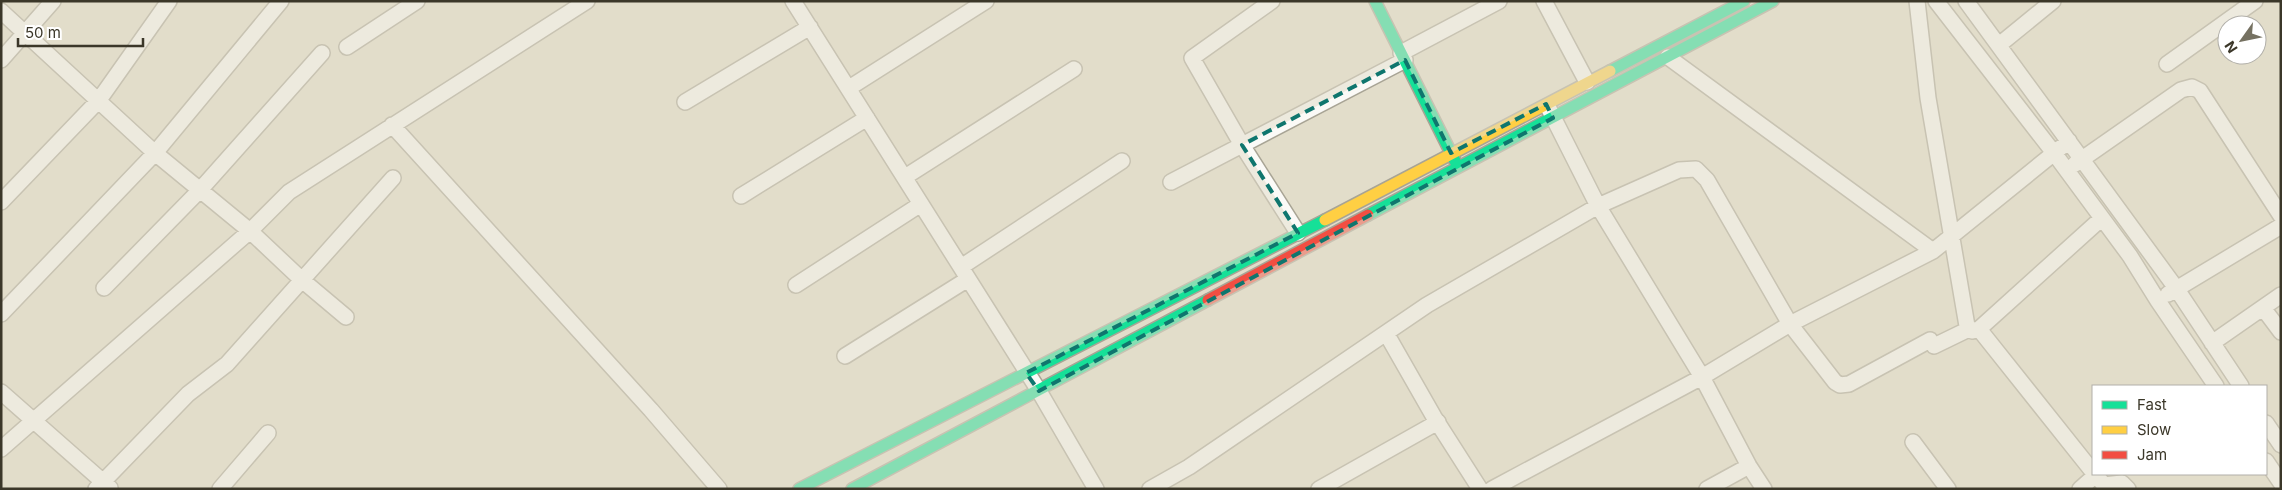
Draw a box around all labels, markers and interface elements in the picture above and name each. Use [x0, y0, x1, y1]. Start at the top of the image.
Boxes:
scale bar [18, 15, 142, 47]
north arrow [2217, 15, 2267, 65]
text: 50 m [25, 23, 61, 42]
text: N [2221, 38, 2241, 56]
legend [2092, 385, 2267, 475]
text: Fast [2137, 395, 2167, 414]
text: Slow [2137, 420, 2171, 439]
text: Jam [2137, 445, 2167, 464]

